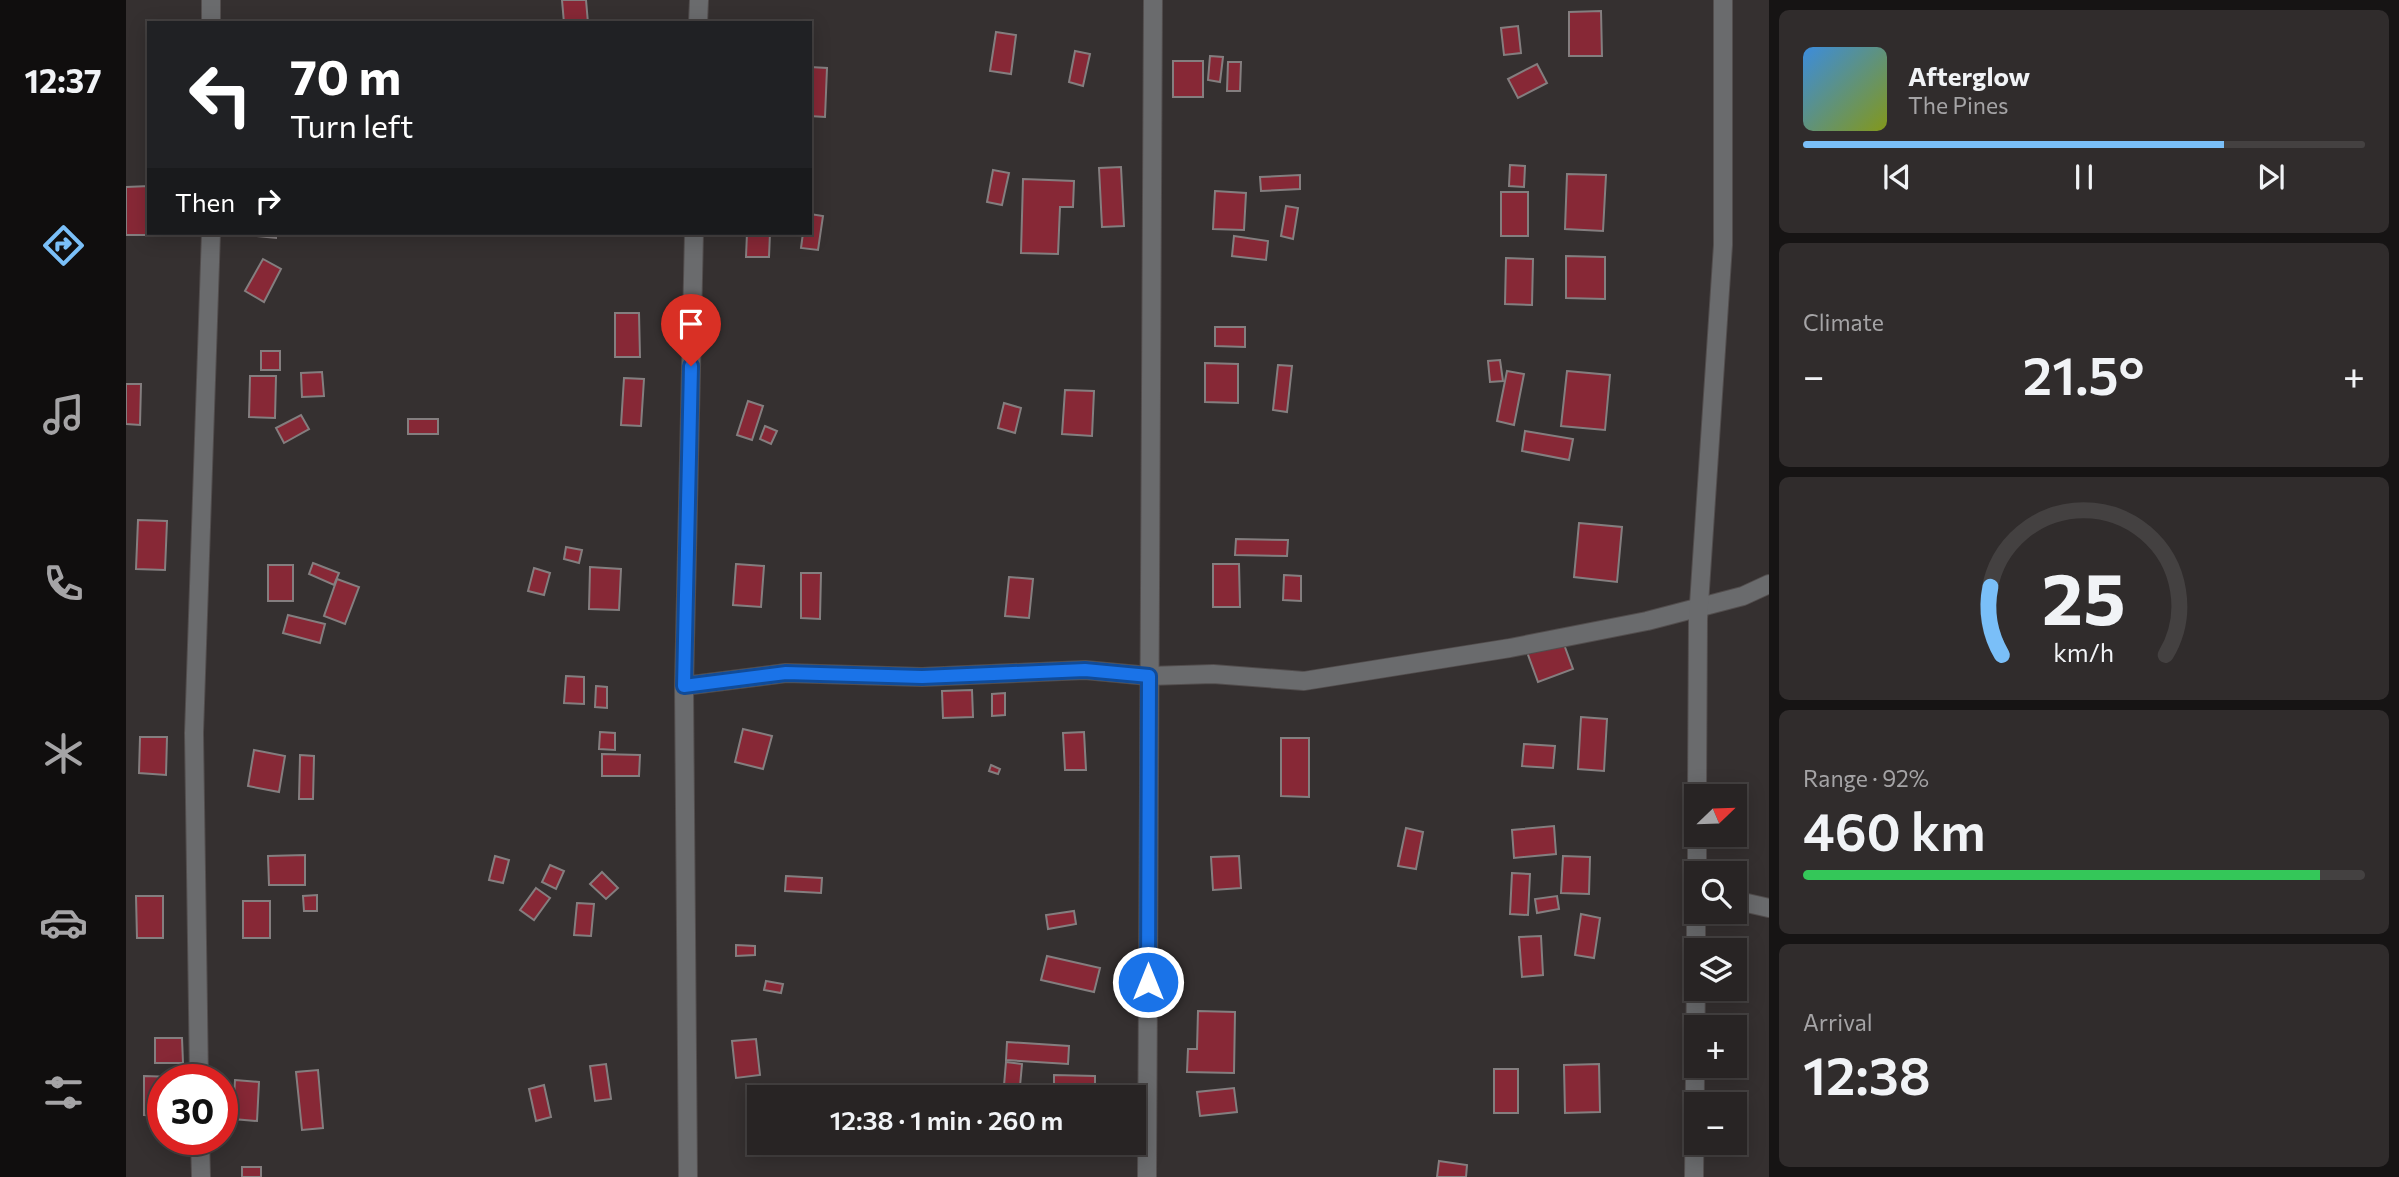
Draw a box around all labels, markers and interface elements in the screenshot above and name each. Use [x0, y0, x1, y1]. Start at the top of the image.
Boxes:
text: 70 m [290, 45, 401, 105]
icon: left [175, 49, 266, 140]
text: 12:37 [24, 60, 102, 100]
text: Afterglow [1908, 60, 2030, 91]
text: The Pines [1908, 91, 2009, 119]
text: Turn left [290, 105, 414, 145]
icon: previous [1878, 158, 1916, 196]
icon: pause [2065, 158, 2103, 196]
icon: next [2252, 158, 2290, 196]
icon: right [249, 182, 287, 220]
text: Then [175, 186, 235, 217]
icon: directions [39, 221, 88, 270]
pin [661, 294, 721, 366]
icon: arrive [672, 305, 710, 343]
text: Climate [1803, 308, 1884, 336]
text: 21.5° [2023, 342, 2144, 406]
text: − [1803, 351, 1825, 398]
text: + [2343, 351, 2365, 398]
icon: music [39, 390, 88, 439]
text: 25 [2042, 551, 2126, 640]
icon: phone [39, 559, 88, 608]
text: km/h [2054, 636, 2114, 666]
icon: climate [39, 729, 88, 778]
text: Range · 92% [1803, 764, 1929, 792]
north arrow [1684, 784, 1746, 847]
map controls [1684, 784, 1747, 1155]
text: 460 km [1803, 798, 1986, 862]
button: search [1684, 861, 1747, 924]
icon: car [39, 898, 88, 947]
button: layers [1684, 938, 1747, 1001]
position arrow [1111, 945, 1185, 1019]
text: Arrival [1803, 1008, 1873, 1036]
button: + [1684, 1015, 1747, 1078]
text: 12:38 [1803, 1042, 1931, 1106]
speed limit sign: 30 [147, 1064, 238, 1155]
icon: filters [39, 1068, 88, 1117]
button: − [1684, 1092, 1747, 1155]
text: 12:38 · 1 min · 260 m [830, 1104, 1063, 1135]

